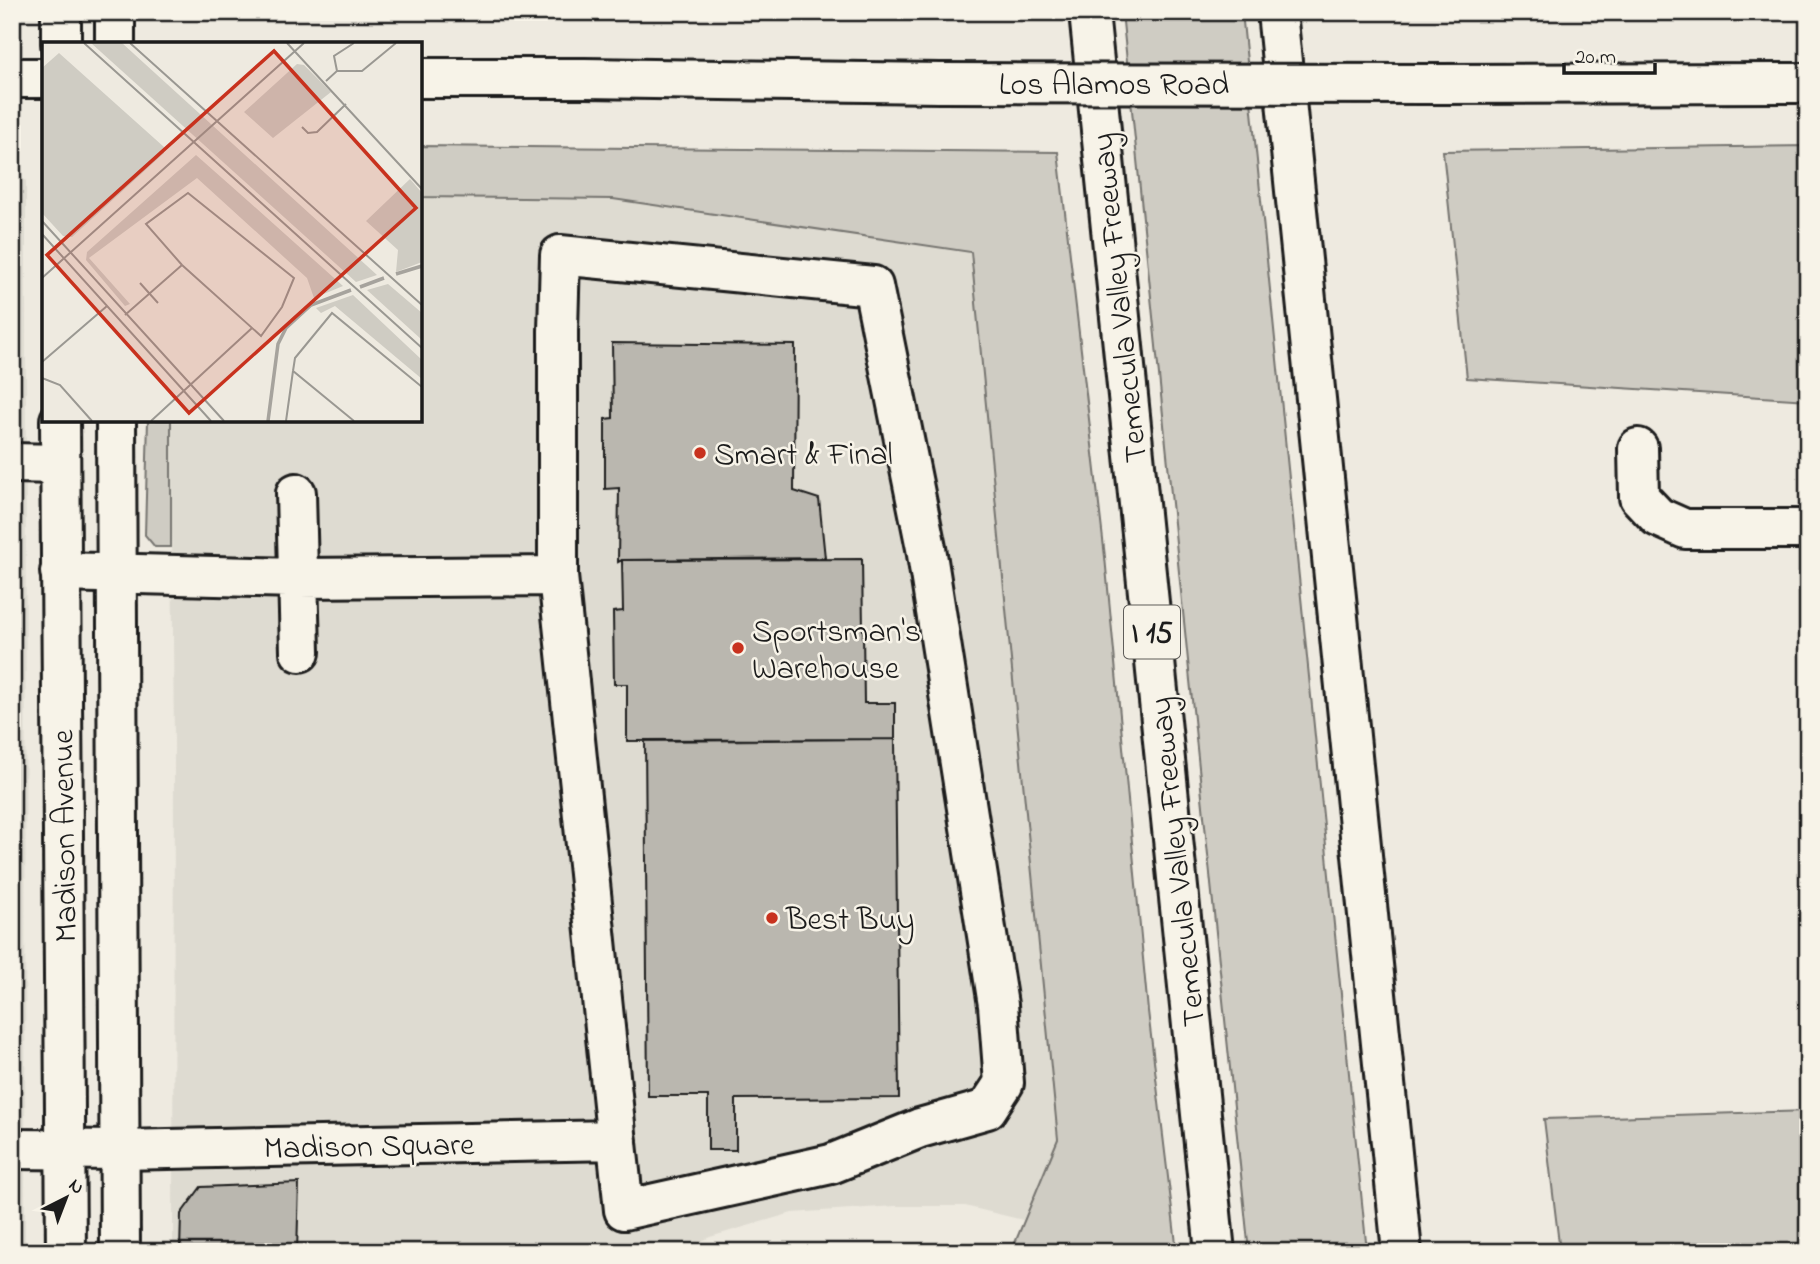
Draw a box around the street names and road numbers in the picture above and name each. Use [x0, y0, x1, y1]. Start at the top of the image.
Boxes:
street label: Los Alamos Road [999, 63, 1229, 110]
street label: Temecula Valley Freeway [1081, 131, 1162, 465]
road number: I 15 [1124, 606, 1180, 659]
street label: Temecula Valley Freeway [1139, 695, 1220, 1029]
street label: Madison Avenue [41, 728, 92, 943]
street label: Madison Square [263, 1123, 475, 1174]

